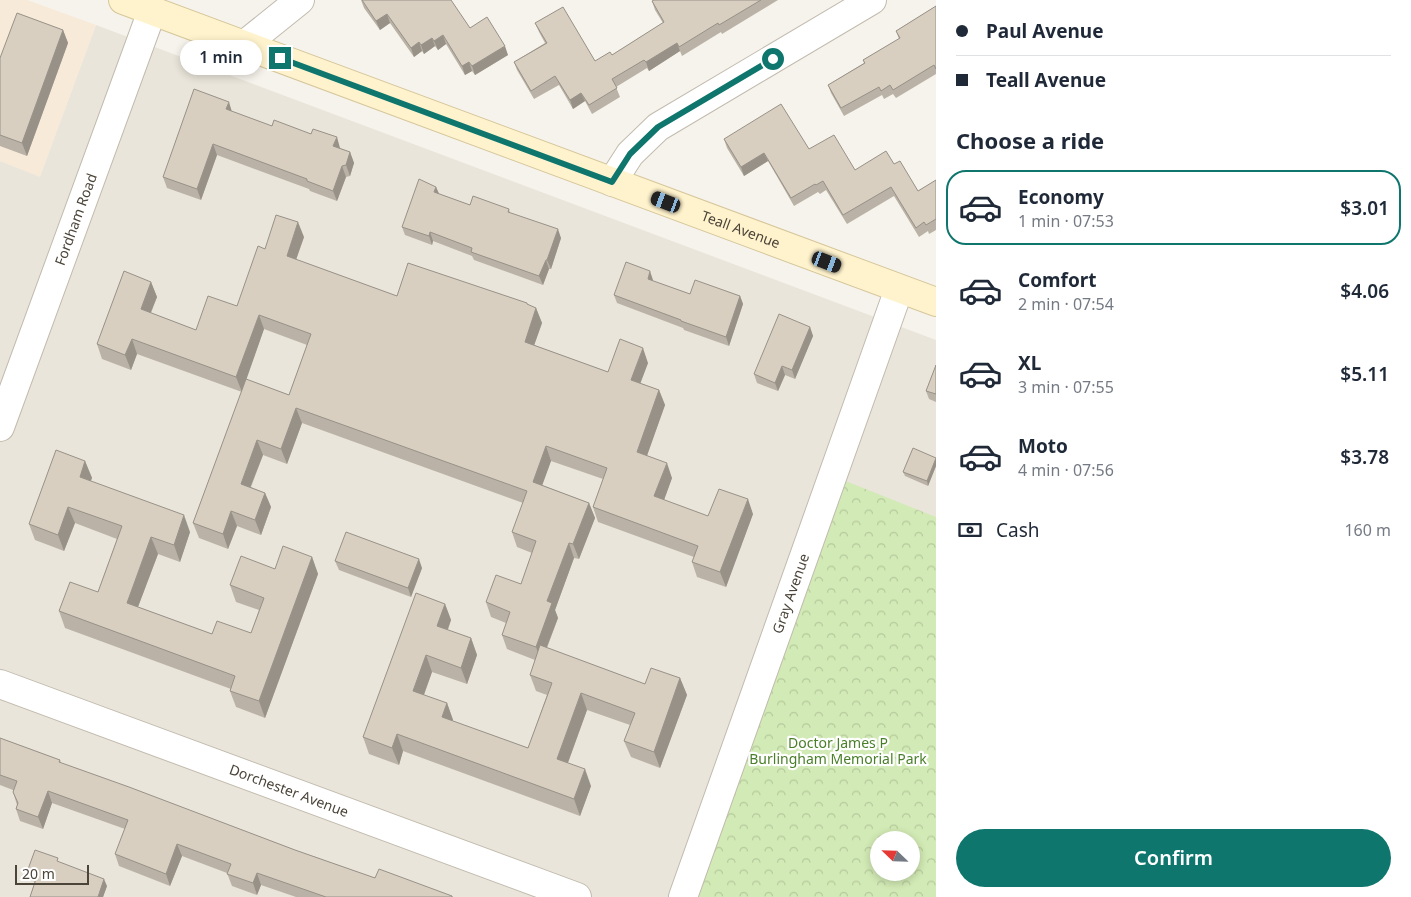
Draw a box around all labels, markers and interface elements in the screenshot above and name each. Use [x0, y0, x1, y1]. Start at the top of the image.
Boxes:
text: Paul Avenue [986, 18, 1104, 44]
callout: 1 min [180, 40, 262, 76]
text: 1 min [199, 46, 243, 68]
route end [269, 47, 291, 69]
route start [762, 48, 784, 70]
text: Teall Avenue [986, 67, 1106, 93]
text: Choose a ride [956, 125, 1104, 155]
street label: Fordham Road [50, 171, 101, 268]
text: Economy [1018, 184, 1104, 210]
icon: car [958, 185, 1003, 230]
car [649, 190, 682, 214]
text: $3.01 [1340, 195, 1389, 221]
street label: Teall Avenue [699, 206, 783, 252]
text: 1 min · 07:53 [1018, 210, 1114, 232]
car [810, 250, 843, 274]
text: Comfort [1018, 267, 1097, 293]
icon: car [958, 268, 1003, 313]
text: $4.06 [1340, 278, 1389, 304]
text: 2 min · 07:54 [1018, 293, 1114, 315]
text: XL [1018, 350, 1041, 376]
icon: car [958, 351, 1003, 396]
text: $5.11 [1340, 361, 1389, 387]
text: 3 min · 07:55 [1018, 376, 1114, 398]
text: Moto [1018, 433, 1068, 459]
icon: car [958, 434, 1003, 479]
text: $3.78 [1340, 444, 1389, 470]
text: 4 min · 07:56 [1018, 459, 1114, 481]
icon: cash [956, 516, 984, 544]
text: Cash [996, 517, 1040, 543]
text: 160 m [1344, 519, 1391, 541]
street label: Gray Avenue [767, 551, 813, 636]
park label: Doctor James P Burlingham Memorial Park [749, 733, 927, 768]
street label: Dorchester Avenue [227, 759, 352, 821]
button: Confirm [956, 829, 1391, 887]
north arrow [870, 831, 920, 881]
map controls [870, 831, 920, 881]
scale bar [15, 862, 89, 885]
text: 20 m [22, 864, 55, 883]

